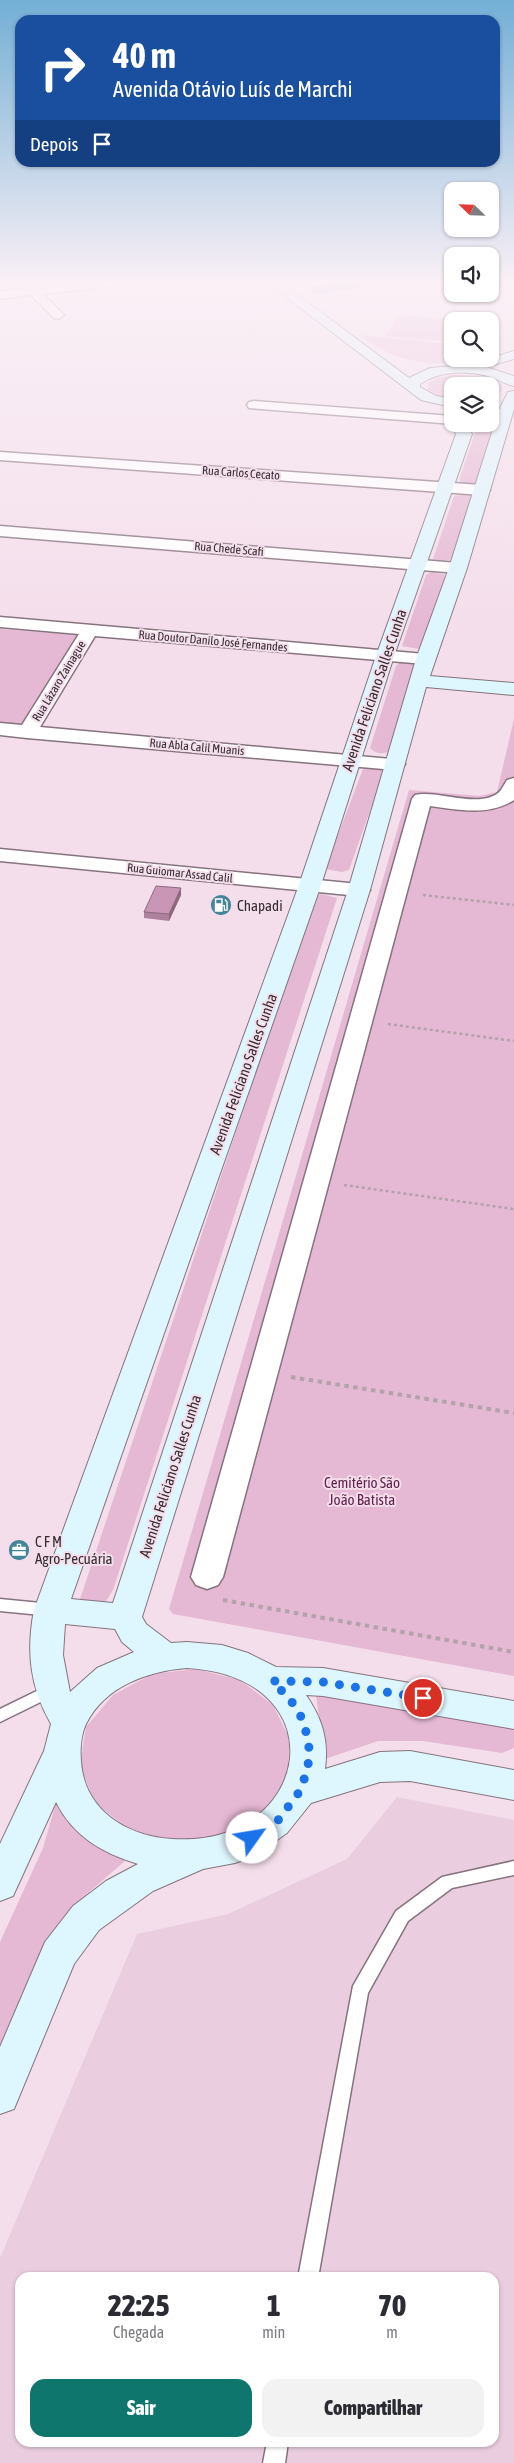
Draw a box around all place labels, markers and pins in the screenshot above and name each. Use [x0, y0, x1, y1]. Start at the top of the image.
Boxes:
fuel station icon: Chapadi [209, 893, 233, 917]
place label: Chapadi [237, 897, 283, 914]
place label: C F M Agro-Pecuária [35, 1533, 113, 1567]
office icon: C F M Agro-Pecuária [7, 1538, 31, 1562]
pin [402, 1677, 444, 1719]

